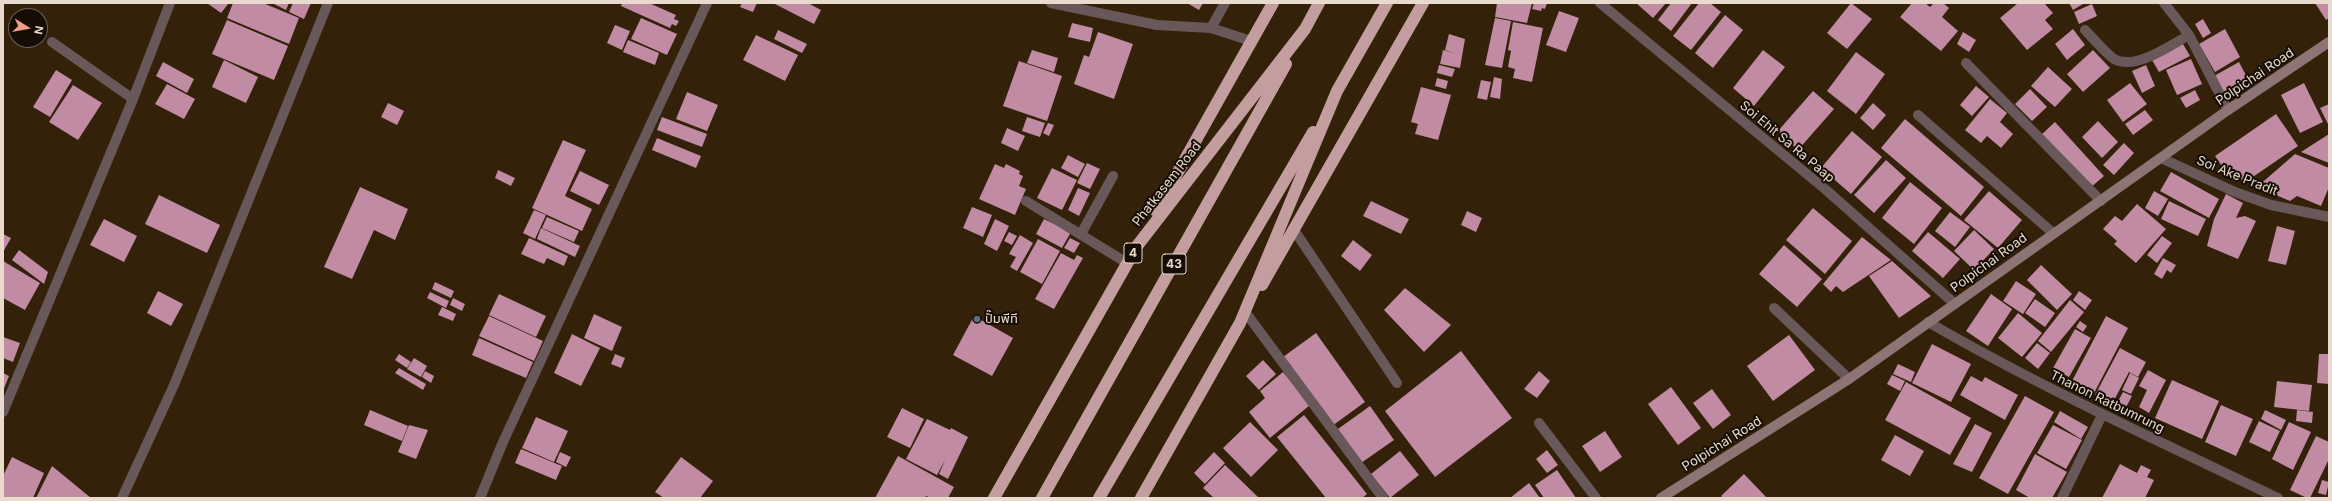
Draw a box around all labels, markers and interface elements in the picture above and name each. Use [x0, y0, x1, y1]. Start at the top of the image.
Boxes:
north arrow [8, 8, 48, 48]
text: N [31, 25, 46, 36]
street label: Polpichai Road [2213, 45, 2297, 109]
street label: Soi Ehit Sa Ra Paap [1736, 98, 1838, 186]
street label: Phatkasem Road [1129, 139, 1205, 229]
street label: Soi Ake Pradit [2194, 153, 2280, 199]
street label: Polpichai Road [1948, 230, 2030, 296]
road number: 4 [1124, 243, 1142, 263]
road number: 43 [1162, 254, 1186, 274]
place label: ปั๊มพีที [985, 311, 1018, 327]
marker: ปั๊มพีที [972, 314, 982, 324]
street label: Thanon Ratbumrung [2047, 368, 2167, 436]
street label: Polpichai Road [1679, 413, 1765, 475]

